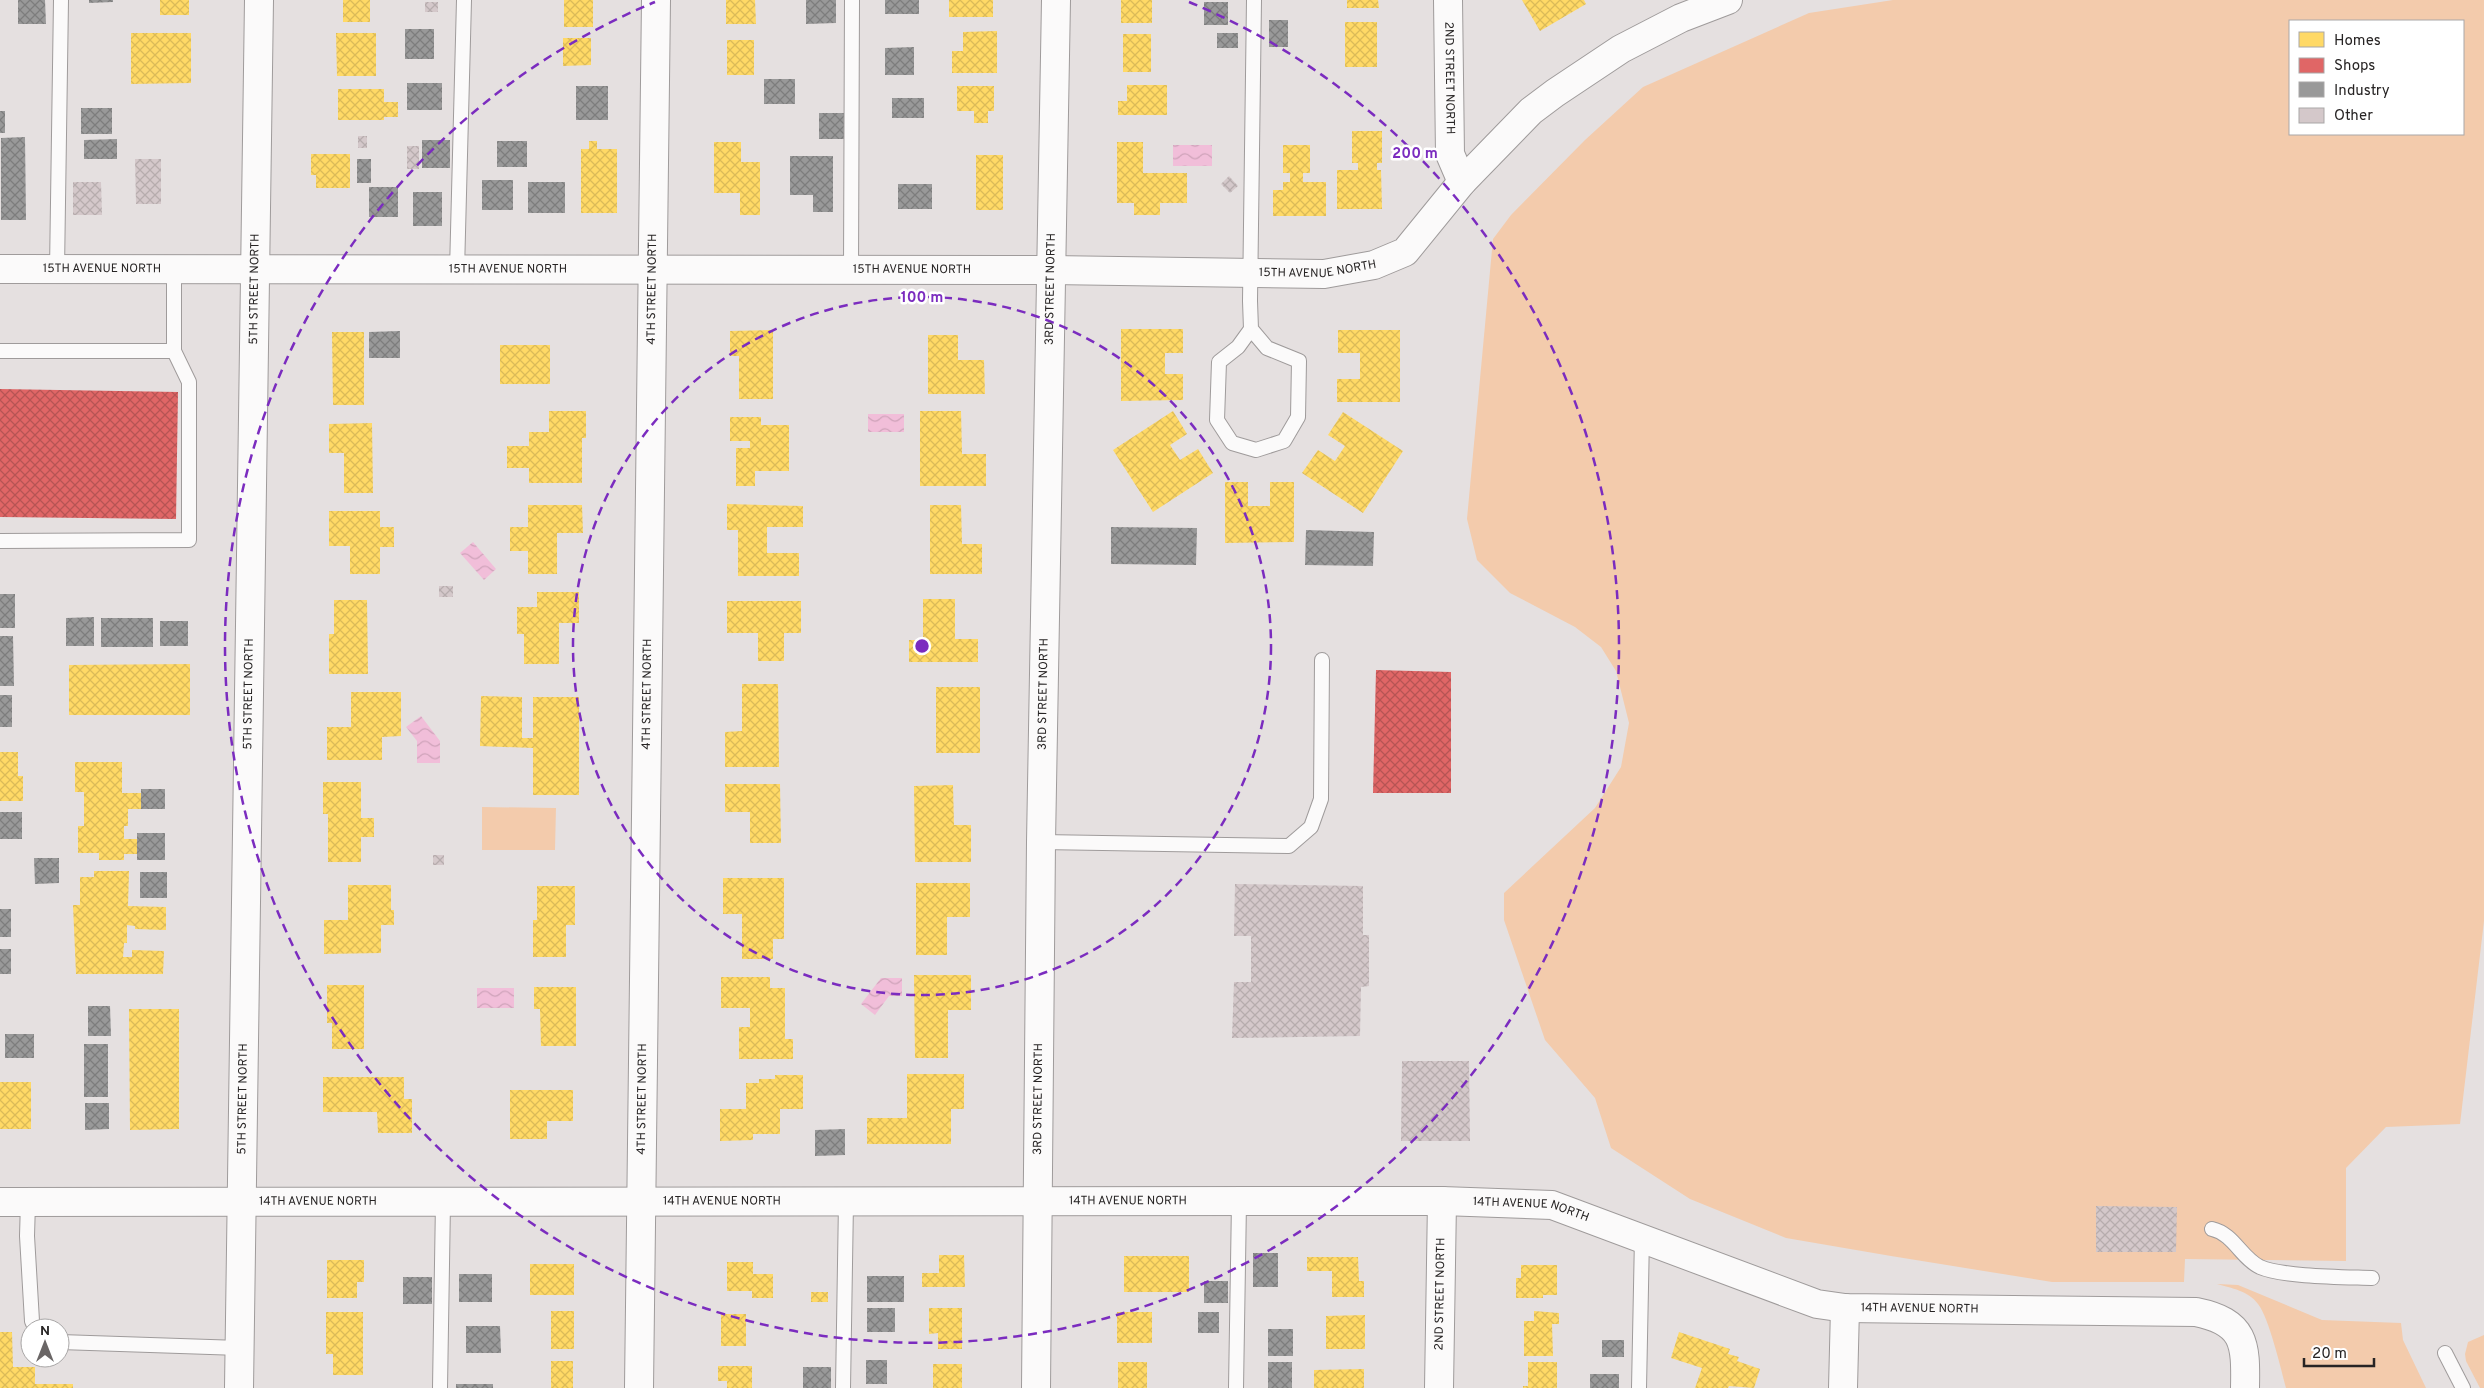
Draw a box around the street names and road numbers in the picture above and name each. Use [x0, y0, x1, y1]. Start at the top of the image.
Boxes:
street label: 2ND STREET NORTH [1440, 22, 1458, 134]
street label: 5TH STREET NORTH [246, 233, 264, 345]
street label: 4TH STREET NORTH [644, 233, 661, 345]
street label: 3RD STREET NORTH [1042, 233, 1060, 345]
street label: 15TH AVENUE NORTH [1259, 257, 1378, 282]
street label: 15TH AVENUE NORTH [43, 261, 161, 277]
street label: 15TH AVENUE NORTH [449, 261, 567, 278]
street label: 15TH AVENUE NORTH [853, 262, 971, 278]
street label: 5TH STREET NORTH [240, 638, 258, 750]
street label: 4TH STREET NORTH [639, 638, 656, 750]
street label: 3RD STREET NORTH [1035, 638, 1053, 750]
street label: 5TH STREET NORTH [234, 1043, 252, 1155]
street label: 4TH STREET NORTH [634, 1043, 651, 1155]
street label: 3RD STREET NORTH [1030, 1043, 1047, 1155]
street label: 14TH AVENUE NORTH [663, 1193, 781, 1210]
street label: 14TH AVENUE NORTH [1069, 1193, 1187, 1209]
street label: 14TH AVENUE NORTH [259, 1194, 377, 1210]
street label: 14TH AVENUE NORTH [1473, 1194, 1591, 1226]
street label: 2ND STREET NORTH [1432, 1238, 1449, 1350]
street label: 14TH AVENUE NORTH [1861, 1300, 1979, 1318]

